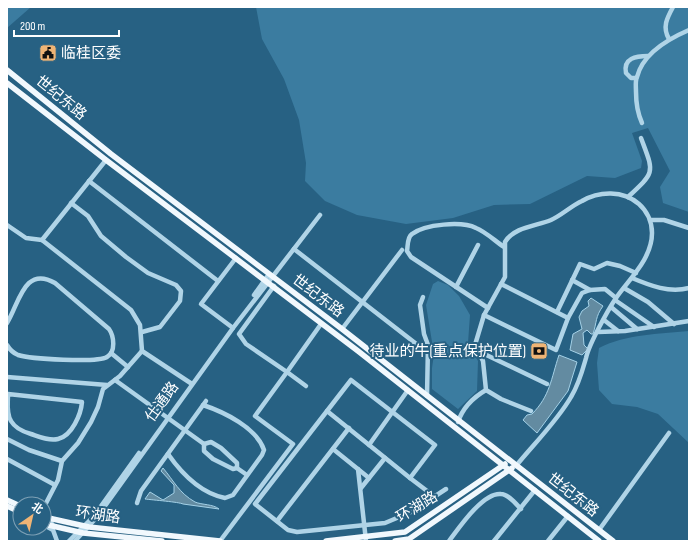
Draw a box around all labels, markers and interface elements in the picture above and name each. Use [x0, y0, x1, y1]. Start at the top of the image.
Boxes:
scale bar [14, 12, 119, 38]
text: 200 m [20, 19, 46, 34]
public building icon: 临桂区委 [38, 43, 58, 63]
place label: 临桂区委 [61, 44, 121, 63]
street label: 世纪东路 [32, 72, 90, 124]
street label: 世纪东路 [288, 270, 348, 322]
bank icon: 待业的牛(重点保护位置) [529, 341, 549, 361]
place label: 待业的牛(重点保护位置) [370, 342, 526, 361]
street label: 仕通路 [141, 378, 183, 426]
street label: 世纪东路 [544, 469, 602, 521]
street label: 环湖路 [393, 487, 441, 527]
north arrow [12, 496, 52, 536]
text: 北 [29, 500, 46, 517]
street label: 环湖路 [74, 502, 122, 528]

